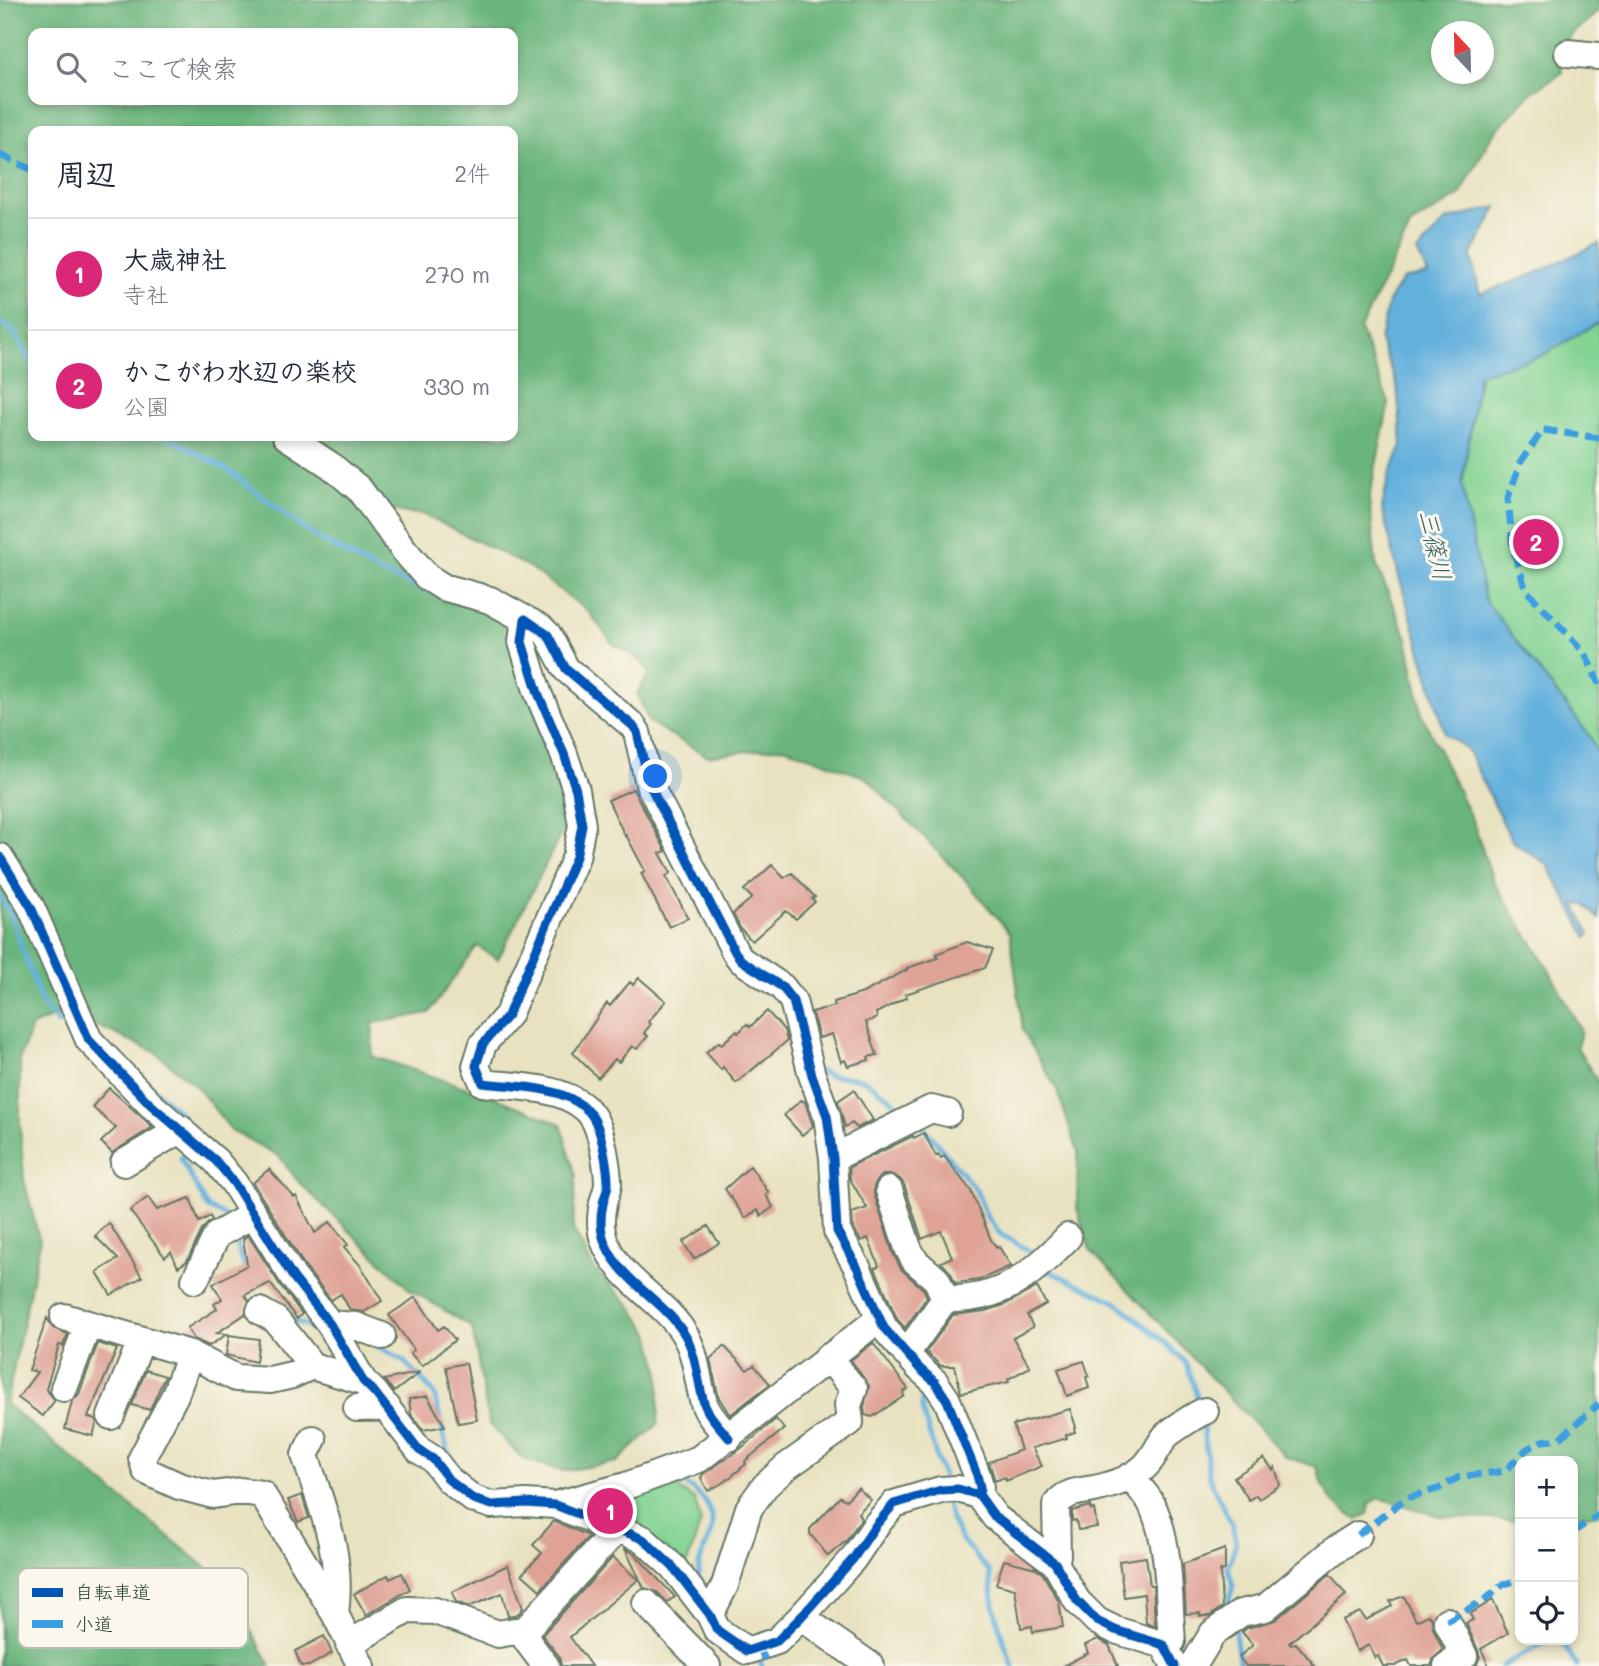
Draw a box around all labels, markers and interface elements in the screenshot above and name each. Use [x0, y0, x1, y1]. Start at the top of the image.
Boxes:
north arrow [1431, 21, 1494, 84]
search box [28, 28, 518, 105]
icon: search [52, 48, 90, 86]
text: ここで検索 [108, 51, 238, 85]
text: 周辺 [56, 153, 116, 193]
text: 2件 [454, 158, 490, 188]
text: 大歳神社 [123, 242, 227, 276]
text: 1 [74, 259, 84, 289]
text: 270 m [425, 259, 490, 289]
text: 寺社 [123, 279, 169, 309]
text: かこがわ水辺の楽校 [123, 354, 357, 388]
text: 2 [73, 371, 85, 401]
text: 330 m [423, 371, 490, 401]
text: 公園 [123, 391, 169, 421]
water label: 三篠川 [1413, 506, 1459, 584]
pin: 2 [1513, 516, 1559, 568]
your location [638, 759, 672, 793]
map controls [1515, 1456, 1578, 1645]
button: + [1515, 1456, 1578, 1519]
pin: 1 [587, 1485, 633, 1537]
button: − [1515, 1519, 1578, 1582]
legend [18, 1568, 248, 1648]
text: 自転車道 [75, 1579, 151, 1604]
button: locate [1515, 1582, 1578, 1645]
text: 小道 [75, 1611, 113, 1636]

